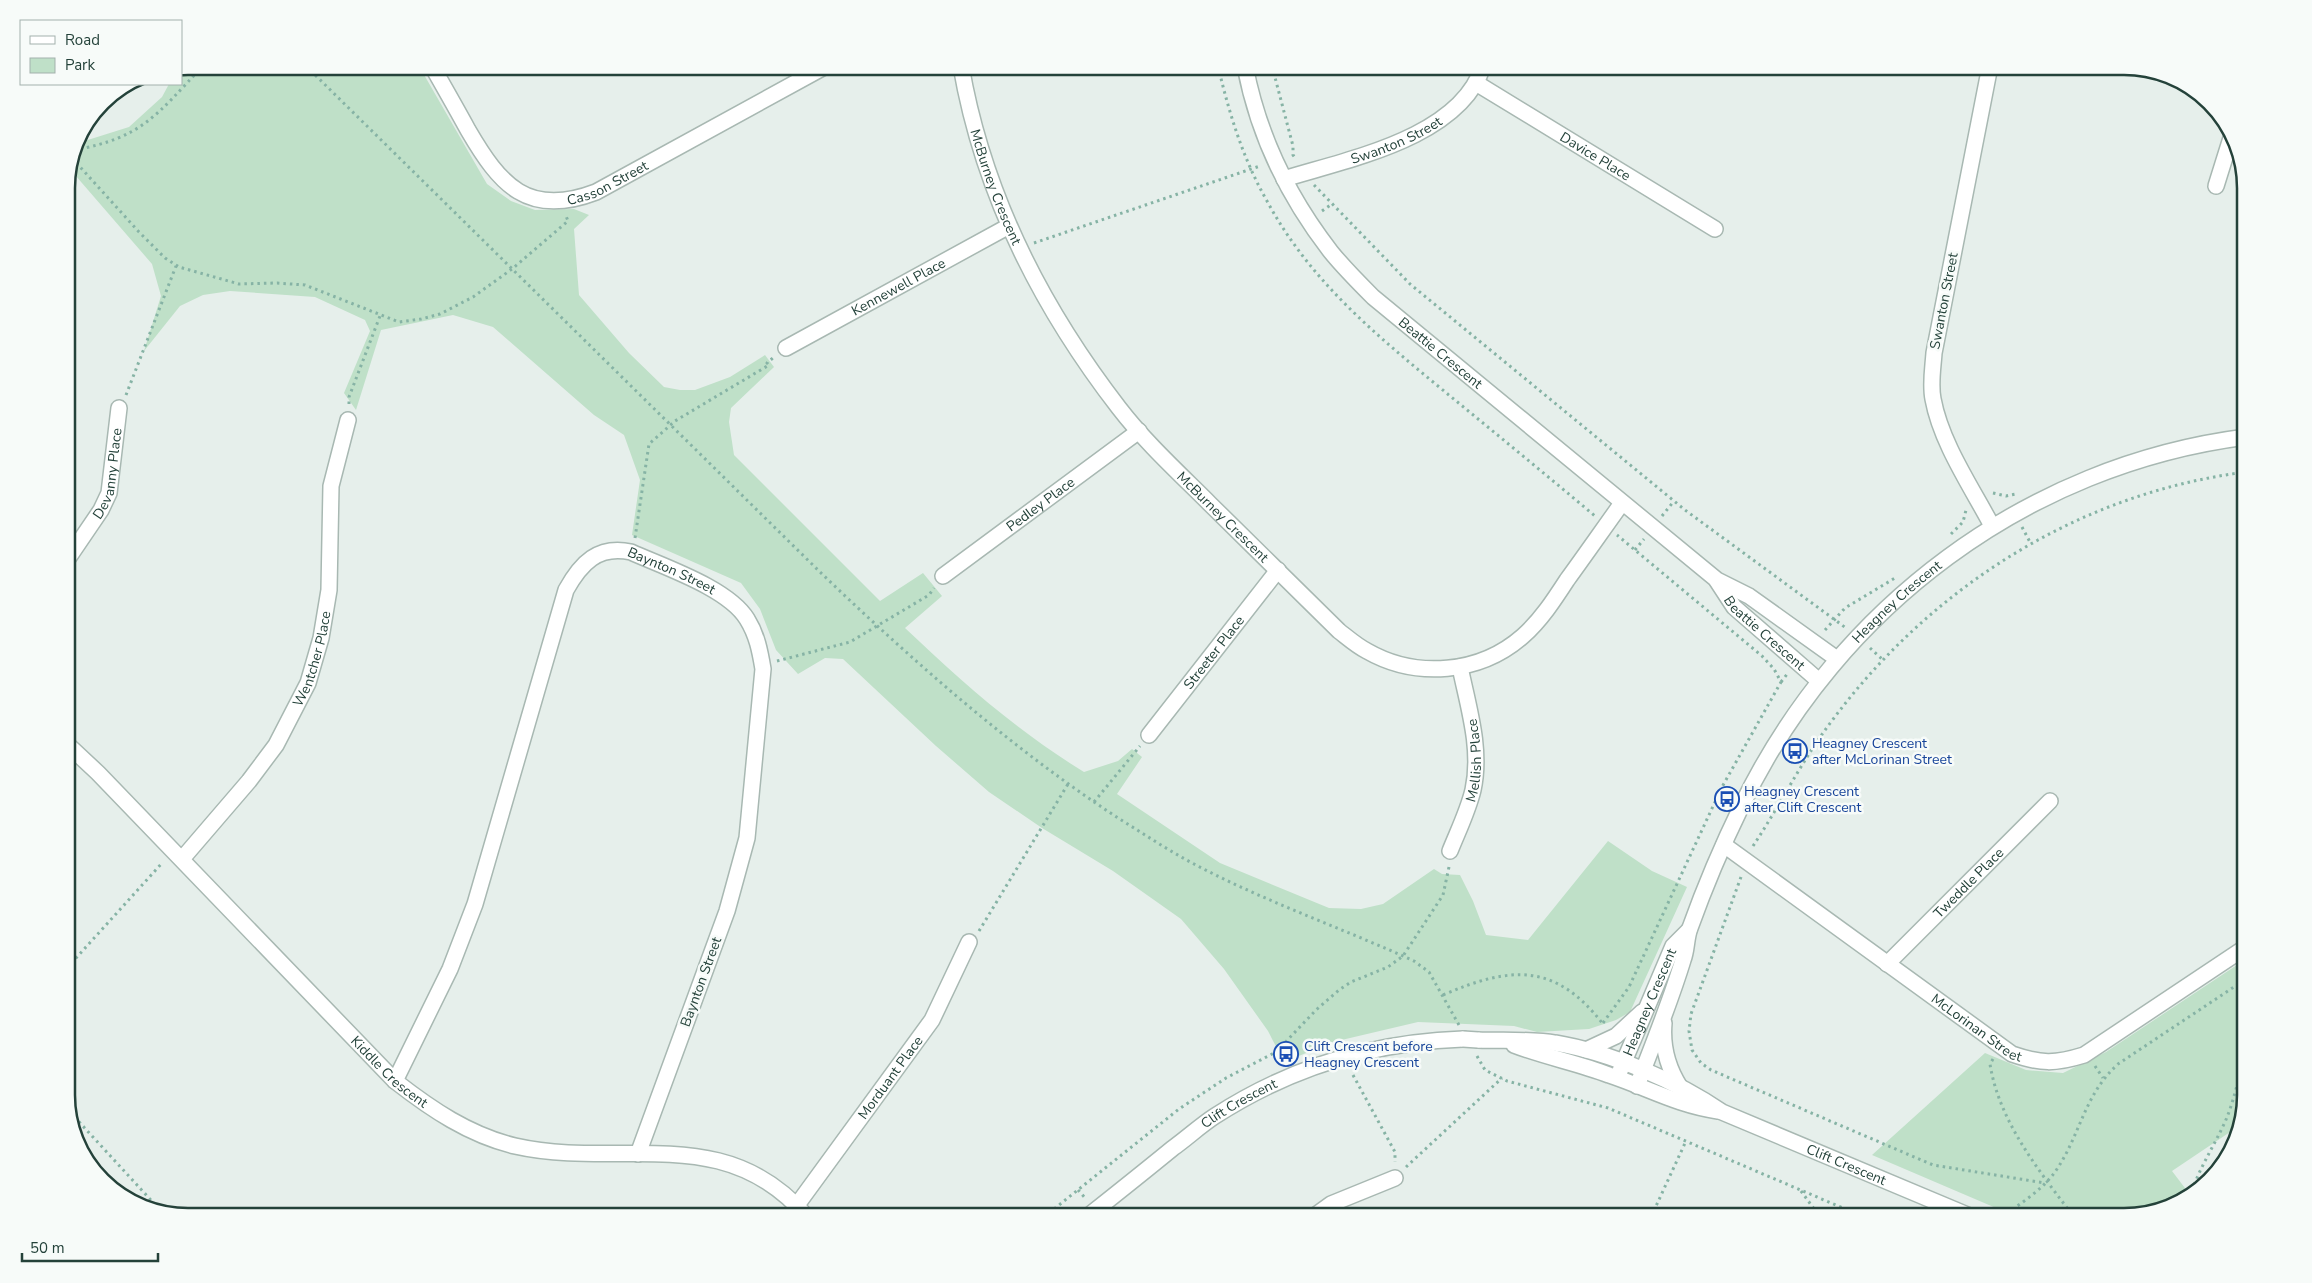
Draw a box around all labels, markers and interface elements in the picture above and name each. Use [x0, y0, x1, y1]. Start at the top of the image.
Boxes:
legend [20, 20, 182, 85]
text: Road [65, 30, 100, 50]
text: Park [65, 55, 95, 75]
street label: Swanton Street [1348, 112, 1446, 168]
street label: McBurney Crescent [966, 127, 1026, 248]
street label: Davice Place [1556, 127, 1635, 185]
street label: Casson Street [565, 156, 651, 209]
street label: Swanton Street [1925, 251, 1963, 351]
street label: Kennewell Place [848, 253, 949, 320]
street label: Beattie Crescent [1395, 312, 1487, 393]
street label: Devanny Place [88, 427, 126, 523]
street label: McBurney Crescent [1173, 467, 1273, 566]
street label: Pedley Place [1002, 472, 1078, 536]
street label: Baynton Street [625, 542, 719, 599]
street label: Heagney Crescent [1848, 556, 1945, 647]
street label: Beattie Crescent [1720, 592, 1809, 674]
street label: Wentcher Place [288, 609, 335, 710]
street label: Streeter Place [1179, 612, 1248, 693]
street label: Mellish Place [1461, 717, 1485, 804]
place label: Heagney Crescent after McLorinan Street [1812, 734, 1952, 769]
bus stop icon: Heagney Crescent after McLorinan Street [1782, 738, 1808, 764]
place label: Heagney Crescent after Clift Crescent [1744, 782, 1862, 817]
bus stop icon: Heagney Crescent after Clift Crescent [1714, 786, 1740, 812]
street label: Tweddle Place [1929, 843, 2008, 922]
street label: Baynton Street [676, 934, 726, 1030]
street label: Heagney Crescent [1618, 945, 1681, 1059]
street label: McLorinan Street [1928, 989, 2024, 1066]
street label: Kiddle Crescent [347, 1031, 432, 1112]
street label: Morduant Place [853, 1032, 927, 1123]
place label: Clift Crescent before Heagney Crescent [1304, 1037, 1433, 1072]
bus stop icon: Clift Crescent before Heagney Crescent [1273, 1041, 1299, 1067]
street label: Clift Crescent [1197, 1074, 1280, 1133]
street label: Clift Crescent [1804, 1139, 1889, 1190]
scale bar [22, 1230, 159, 1262]
text: 50 m [30, 1238, 65, 1258]

